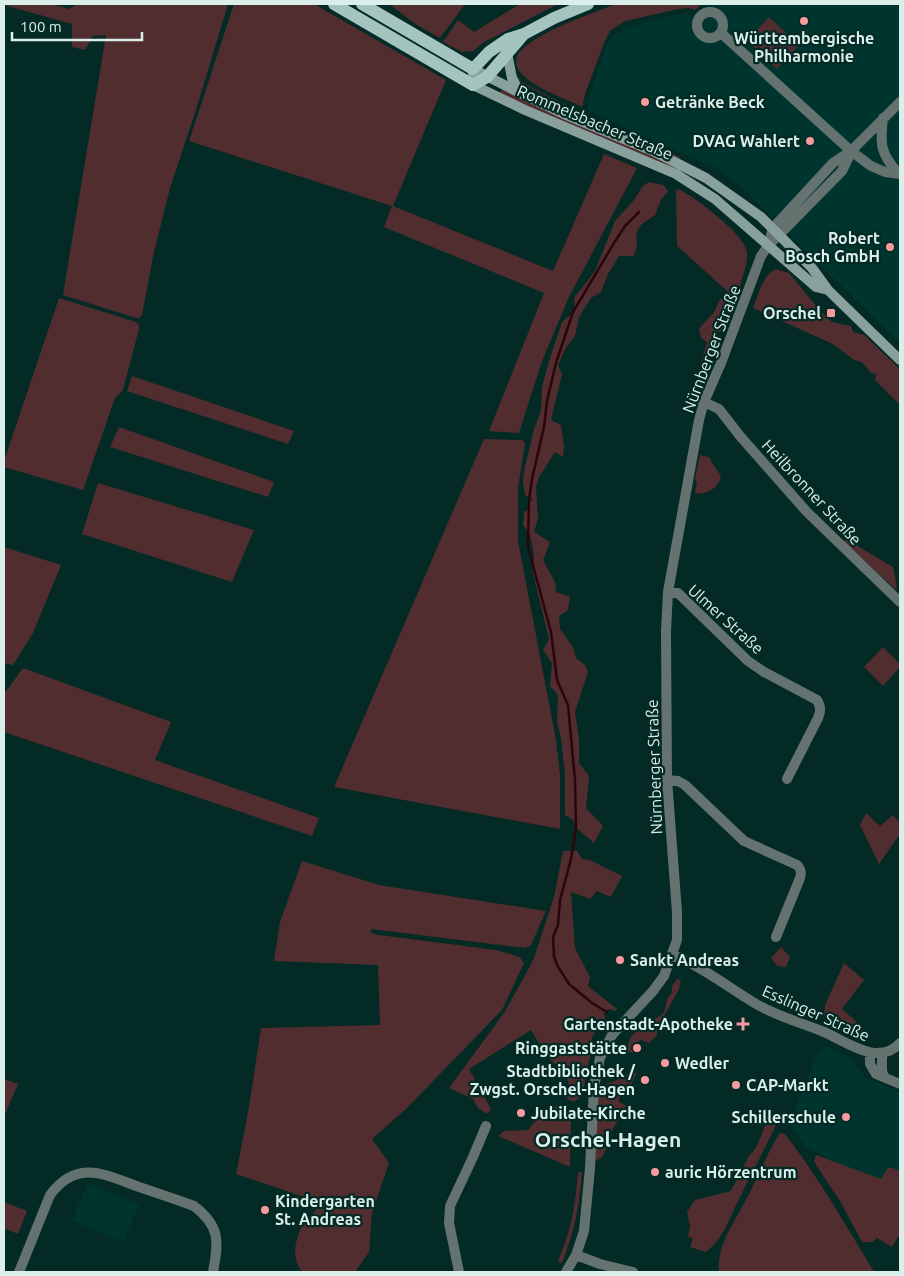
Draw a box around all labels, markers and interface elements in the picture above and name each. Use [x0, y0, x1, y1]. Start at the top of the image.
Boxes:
scale bar [12, 10, 142, 42]
marker: Württembergische Philharmonie [798, 15, 810, 27]
text: 100 m [20, 18, 62, 35]
place label: Württembergische Philharmonie [734, 29, 874, 65]
street label: Rommelsbacher Straße [515, 81, 675, 163]
place label: Getränke Beck [655, 93, 765, 111]
marker: Getränke Beck [639, 96, 651, 108]
place label: DVAG Wahlert [692, 132, 800, 150]
marker: DVAG Wahlert [804, 135, 816, 147]
place label: Robert Bosch GmbH [785, 229, 880, 265]
marker: Robert Bosch GmbH [884, 241, 896, 253]
street label: Nürnberger Straße [678, 283, 744, 415]
place label: Orschel [763, 304, 821, 322]
marker: Orschel [825, 307, 837, 319]
street label: Heilbronner Straße [759, 436, 865, 548]
street label: Ulmer Straße [685, 581, 767, 657]
street label: Nürnberger Straße [643, 699, 665, 835]
place label: Sankt Andreas [630, 951, 739, 969]
marker: Sankt Andreas [614, 954, 626, 966]
street label: Esslinger Straße [760, 981, 872, 1045]
place label: Gartenstadt-Apotheke [563, 1015, 733, 1033]
marker: Gartenstadt-Apotheke [737, 1018, 749, 1030]
place label: Ringgaststätte [515, 1039, 627, 1057]
marker: Ringgaststätte [631, 1042, 643, 1054]
place label: Wedler [675, 1054, 729, 1072]
marker: Wedler [659, 1057, 671, 1069]
place label: Stadtbibliothek / Zwgst. Orschel-Hagen [470, 1062, 636, 1098]
marker: Stadtbibliothek / Zwgst. Orschel-Hagen [639, 1074, 651, 1086]
place label: CAP-Markt [746, 1076, 829, 1094]
marker: CAP-Markt [730, 1079, 742, 1091]
place label: Jubilate-Kirche [531, 1104, 646, 1122]
marker: Jubilate-Kirche [515, 1107, 527, 1119]
place label: Schillerschule [732, 1108, 836, 1126]
marker: Schillerschule [840, 1111, 852, 1123]
district label: Orschel-Hagen [535, 1127, 681, 1151]
place label: auric Hörzentrum [665, 1163, 796, 1181]
marker: auric Hörzentrum [649, 1166, 661, 1178]
place label: Kindergarten St. Andreas [275, 1192, 375, 1228]
marker: Kindergarten St. Andreas [259, 1204, 271, 1216]

